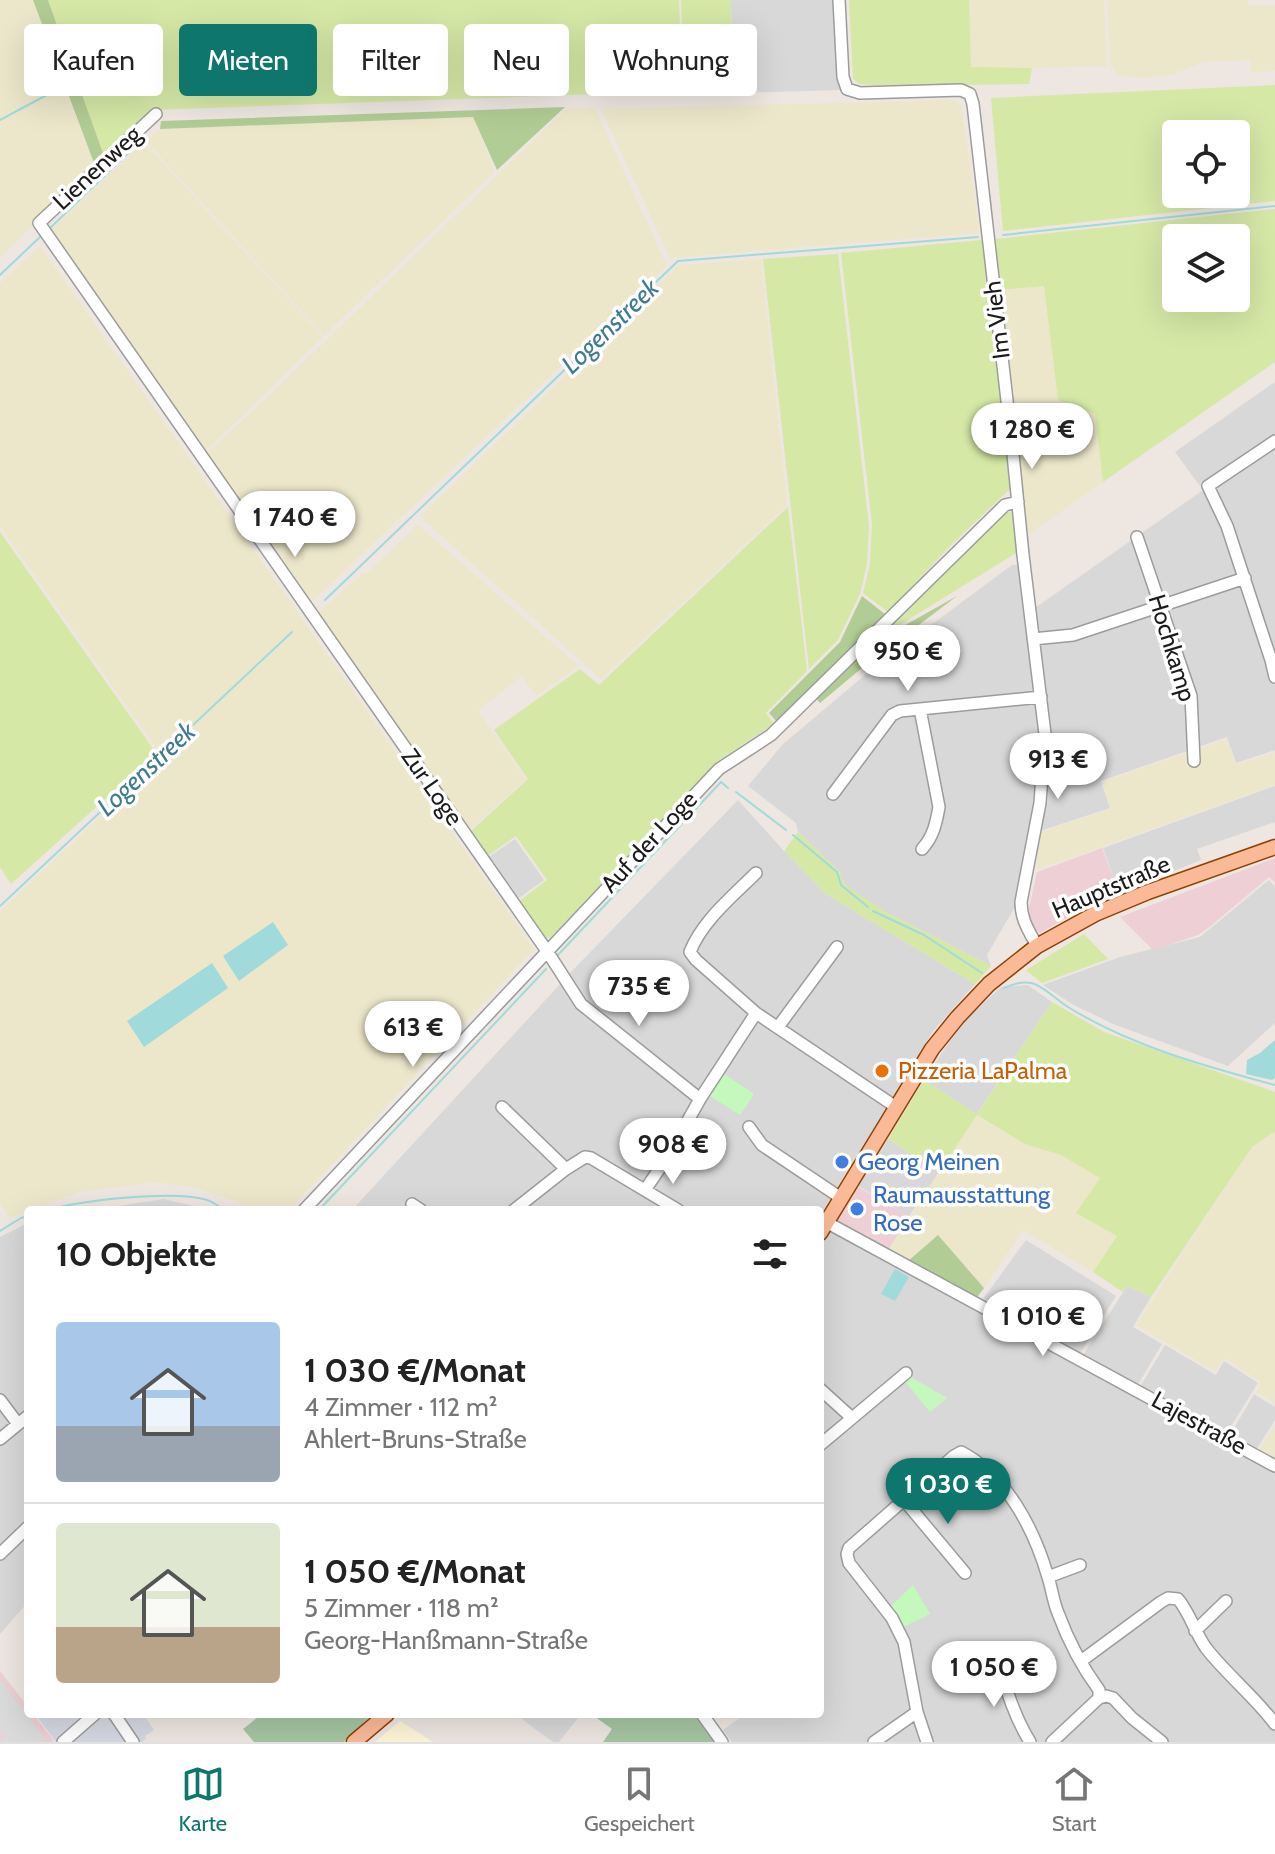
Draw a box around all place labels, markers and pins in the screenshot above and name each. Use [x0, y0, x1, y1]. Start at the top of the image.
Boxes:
pin: 1 280 € [958, 403, 1106, 471]
pin: 1 740 € [221, 491, 369, 559]
pin: 950 € [852, 625, 964, 693]
pin: 913 € [1002, 733, 1114, 801]
pin: 735 € [583, 960, 695, 1028]
pin: 613 € [357, 1001, 469, 1069]
place label: Pizzeria LaPalma [898, 1056, 1068, 1085]
marker: Pizzeria LaPalma [873, 1062, 891, 1080]
pin: 908 € [617, 1118, 729, 1186]
place label: Georg Meinen [858, 1147, 1000, 1176]
marker: Georg Meinen [833, 1153, 851, 1171]
place label: Raumausstattung Rose [873, 1180, 1051, 1237]
marker: Raumausstattung Rose [848, 1200, 866, 1218]
pin: 1 010 € [969, 1290, 1117, 1358]
pin: 1 030 € [874, 1458, 1022, 1526]
pin: 1 050 € [920, 1641, 1068, 1709]

